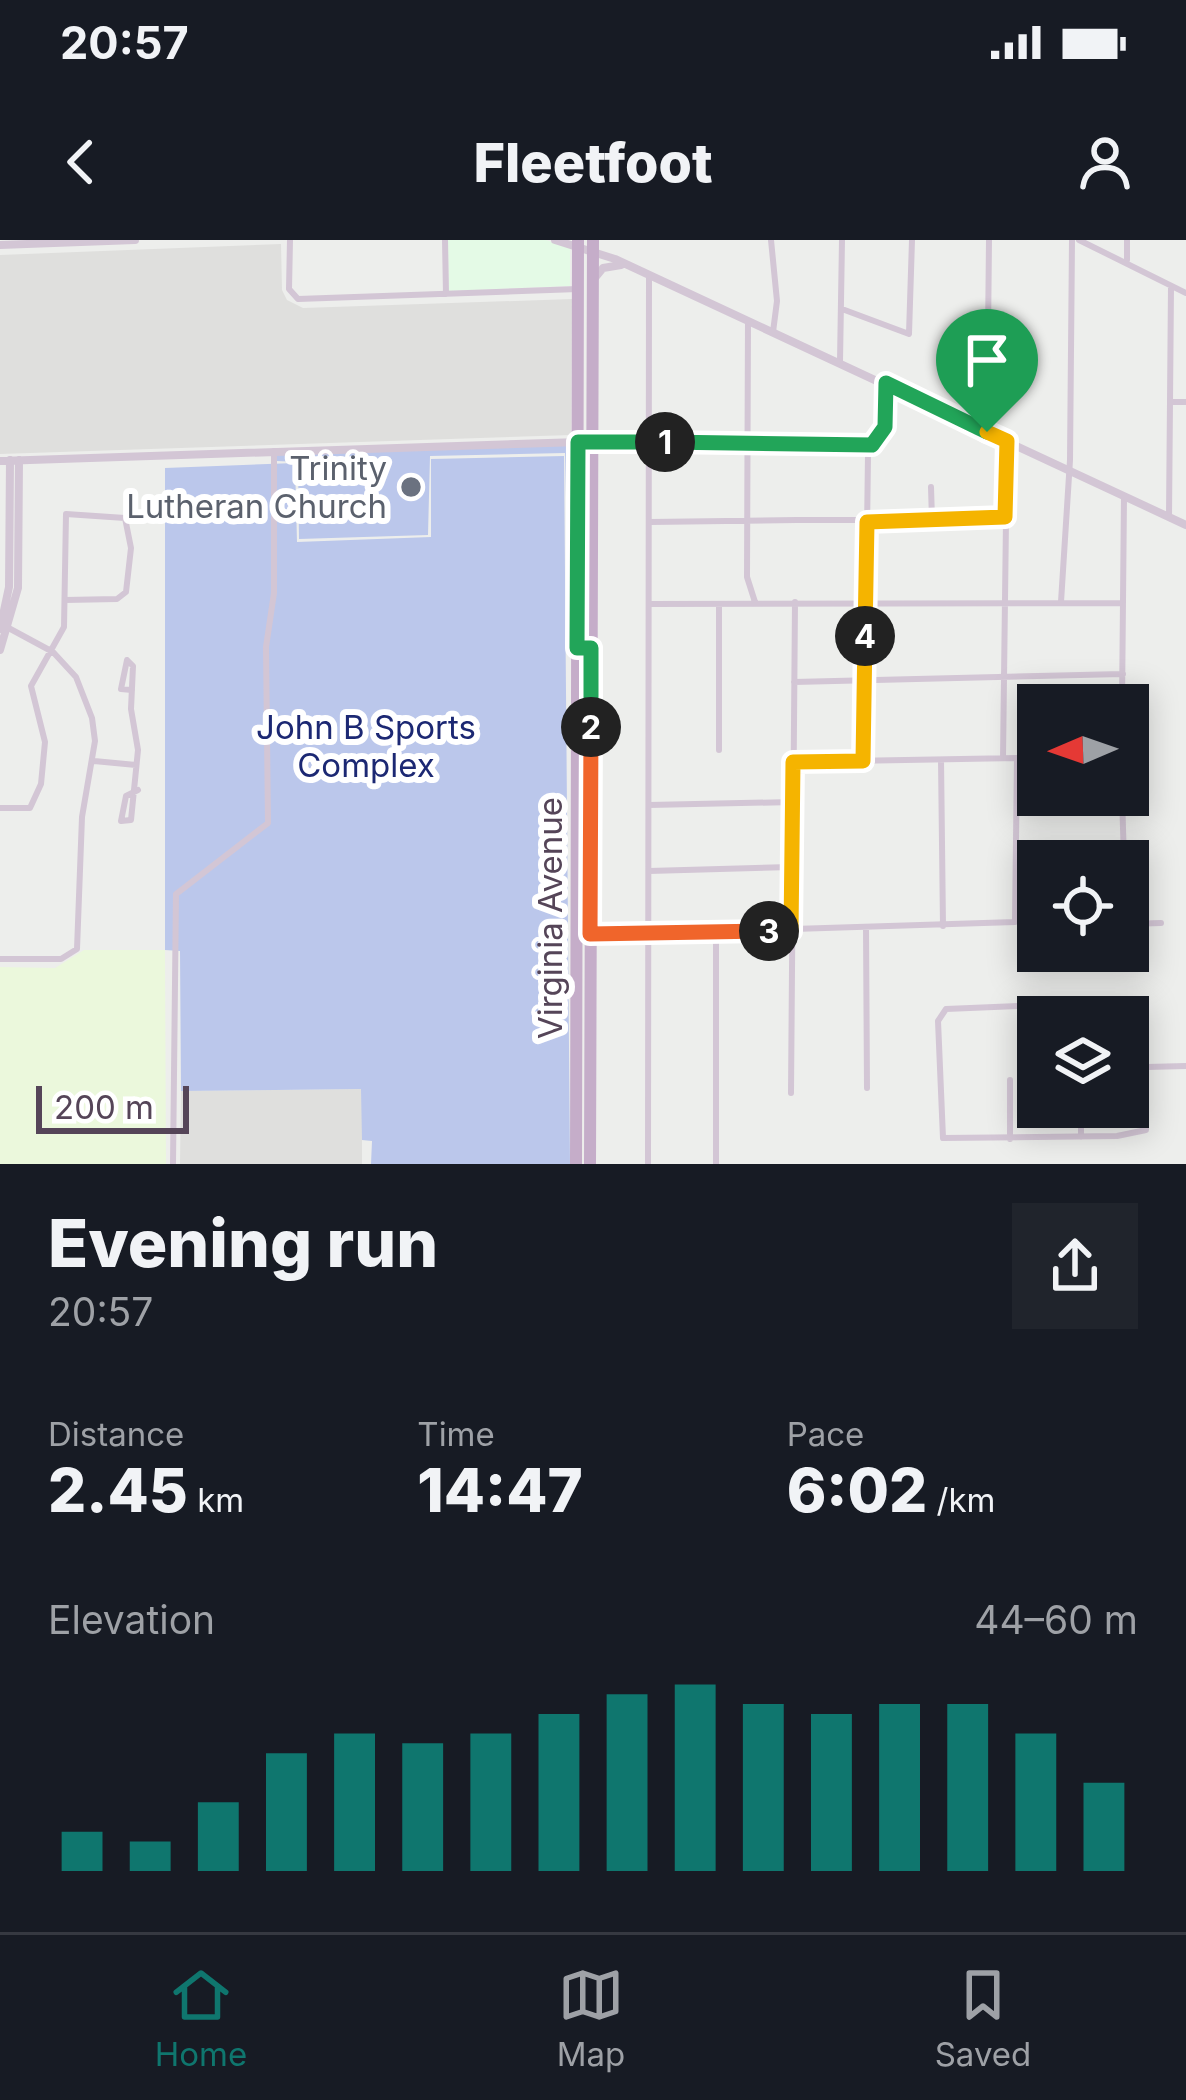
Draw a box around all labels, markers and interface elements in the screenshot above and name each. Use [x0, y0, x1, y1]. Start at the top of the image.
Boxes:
text: 20:57 [60, 15, 189, 70]
icon: back [48, 129, 114, 195]
icon: person [1072, 129, 1138, 195]
text: Fleetfoot [473, 130, 713, 195]
pin [936, 309, 1038, 432]
icon: arrive [954, 327, 1020, 393]
pin: 1 [635, 412, 695, 472]
text: 1 [658, 422, 672, 462]
place label: Trinity Lutheran Church [126, 448, 387, 526]
marker: Trinity Lutheran Church [398, 474, 424, 500]
pin: 4 [835, 606, 895, 666]
text: 4 [854, 616, 876, 656]
north arrow [1017, 684, 1149, 816]
map controls [1017, 684, 1149, 1128]
pin: 2 [561, 697, 621, 757]
park label: John B Sports Complex [256, 707, 476, 785]
text: 2 [581, 707, 601, 747]
street label: Virginia Avenue [530, 797, 570, 1039]
button: locate [1017, 840, 1149, 972]
pin: 3 [739, 901, 799, 961]
text: 3 [758, 911, 780, 951]
button: layers [1017, 996, 1149, 1128]
scale bar [36, 1080, 189, 1133]
text: 200 m [54, 1087, 154, 1127]
text: Evening run [48, 1203, 438, 1283]
button: share [1012, 1203, 1138, 1329]
text: 20:57 [48, 1288, 153, 1335]
text: Distance [48, 1414, 184, 1454]
text: Time [417, 1414, 495, 1454]
text: Pace [787, 1414, 864, 1454]
text: 2.45 [48, 1454, 188, 1526]
text: 14:47 [417, 1454, 583, 1526]
text: 6:02 [787, 1454, 927, 1526]
text: km [188, 1480, 244, 1520]
text: /km [927, 1480, 995, 1520]
text: Elevation [48, 1596, 215, 1643]
text: 44–60 m [974, 1596, 1138, 1643]
tab: Home [155, 1962, 247, 2074]
tab: Map [557, 1962, 625, 2074]
tab: Saved [935, 1962, 1031, 2074]

